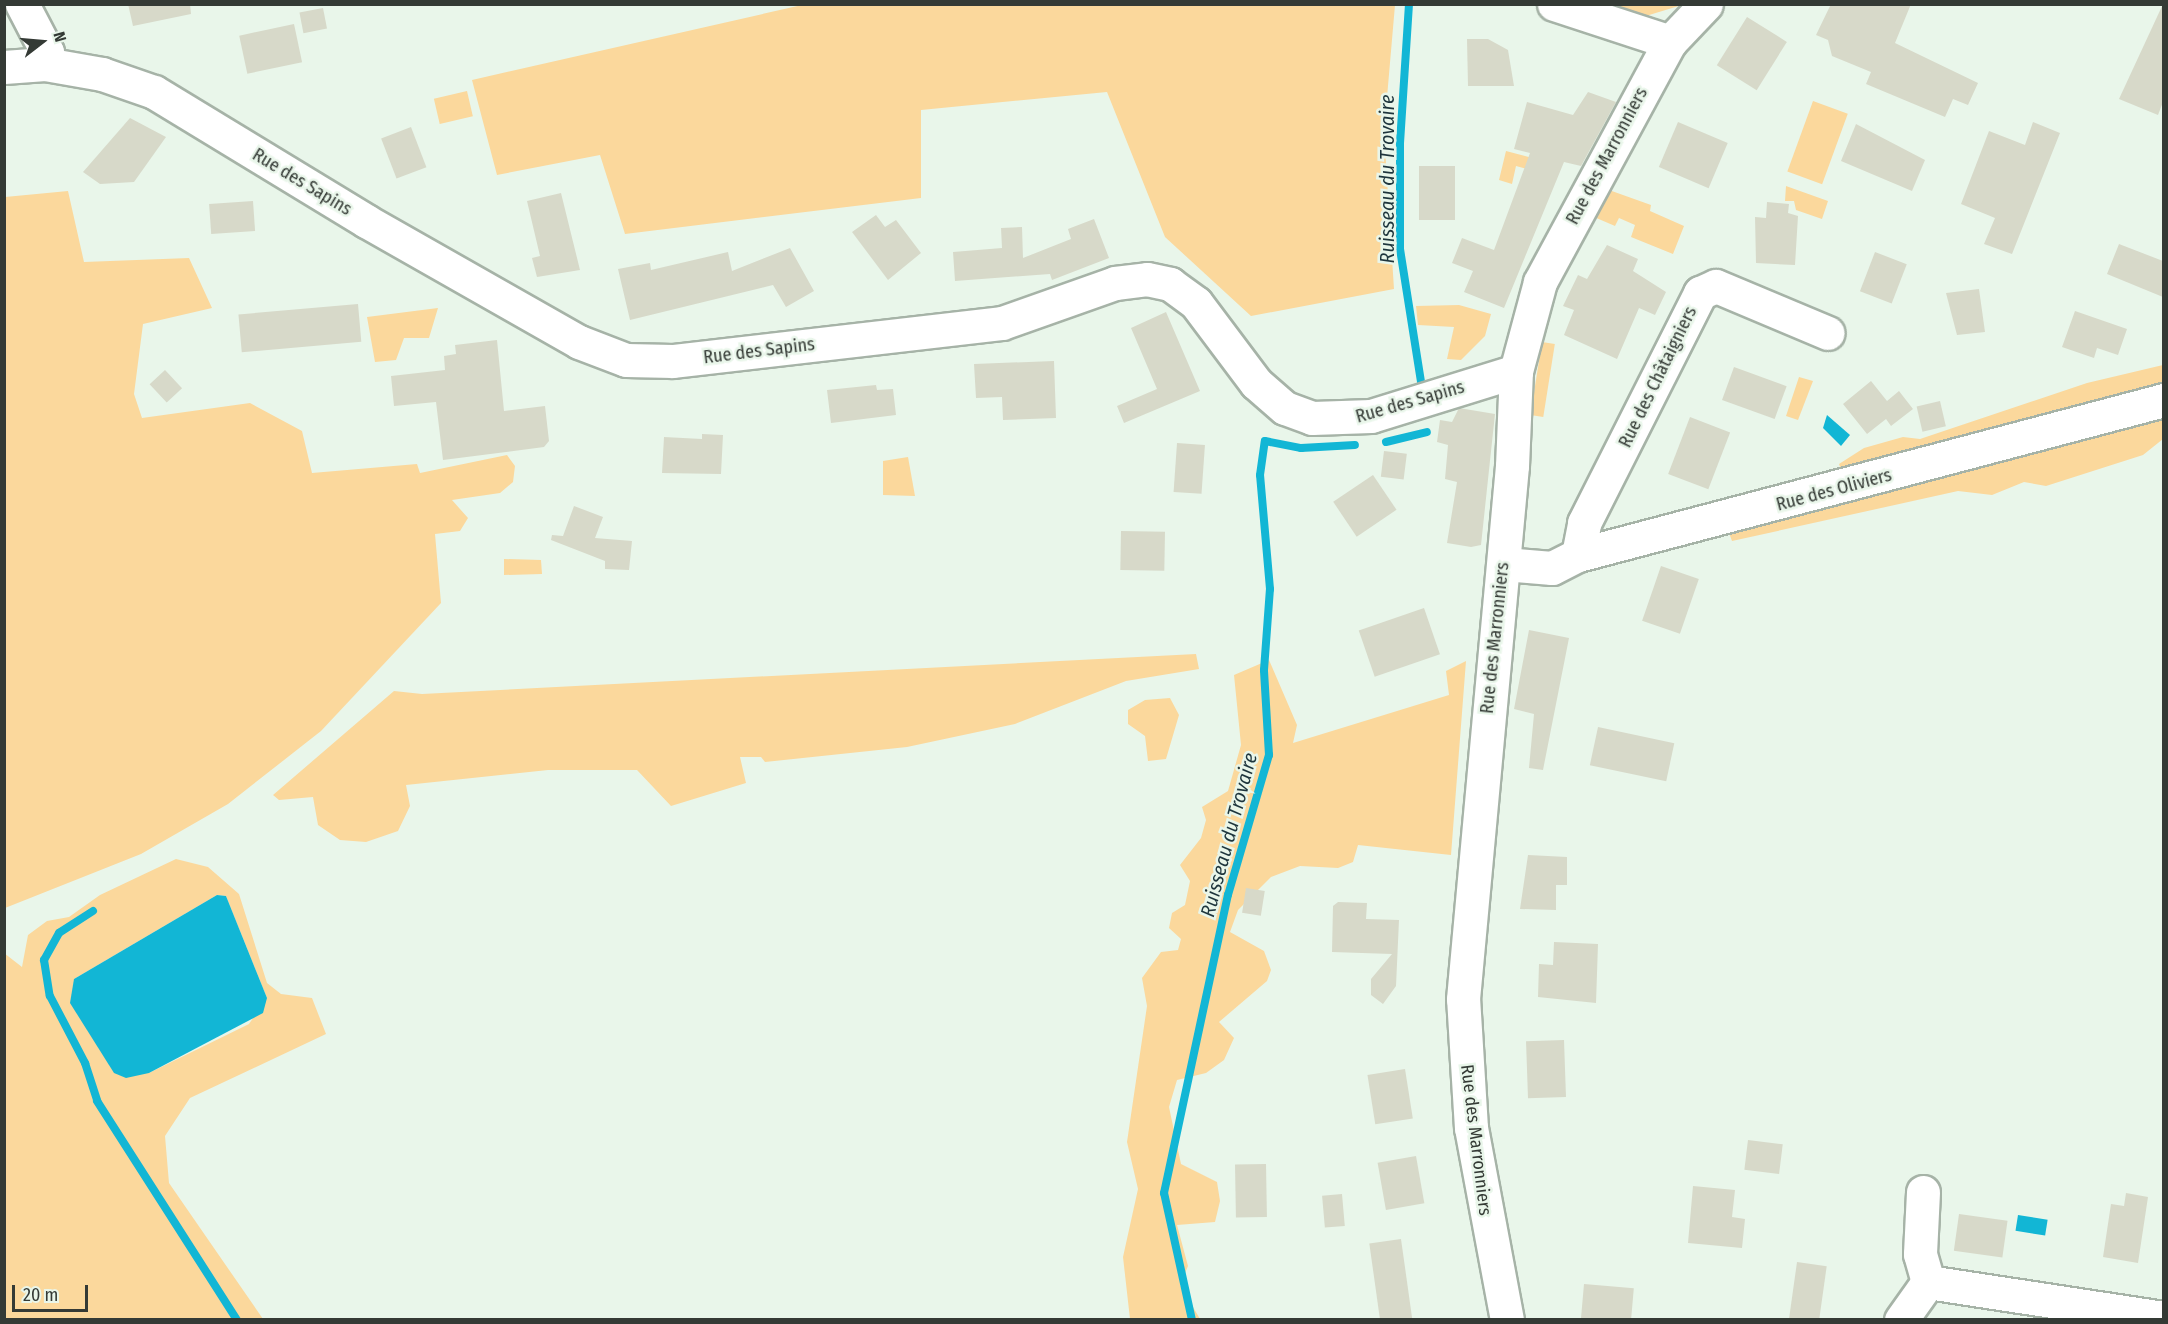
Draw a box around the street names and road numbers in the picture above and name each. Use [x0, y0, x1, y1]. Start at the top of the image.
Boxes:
street label: Rue des Marronniers [1562, 84, 1652, 228]
street label: Rue des Sapins [249, 144, 355, 220]
street label: Rue des Châtaigniers [1614, 303, 1702, 451]
street label: Rue des Sapins [702, 333, 816, 369]
street label: Rue des Sapins [1353, 376, 1467, 428]
street label: Rue des Oliviers [1774, 464, 1894, 516]
street label: Rue des Marronniers [1476, 561, 1514, 715]
street label: Rue des Marronniers [1456, 1063, 1496, 1217]

